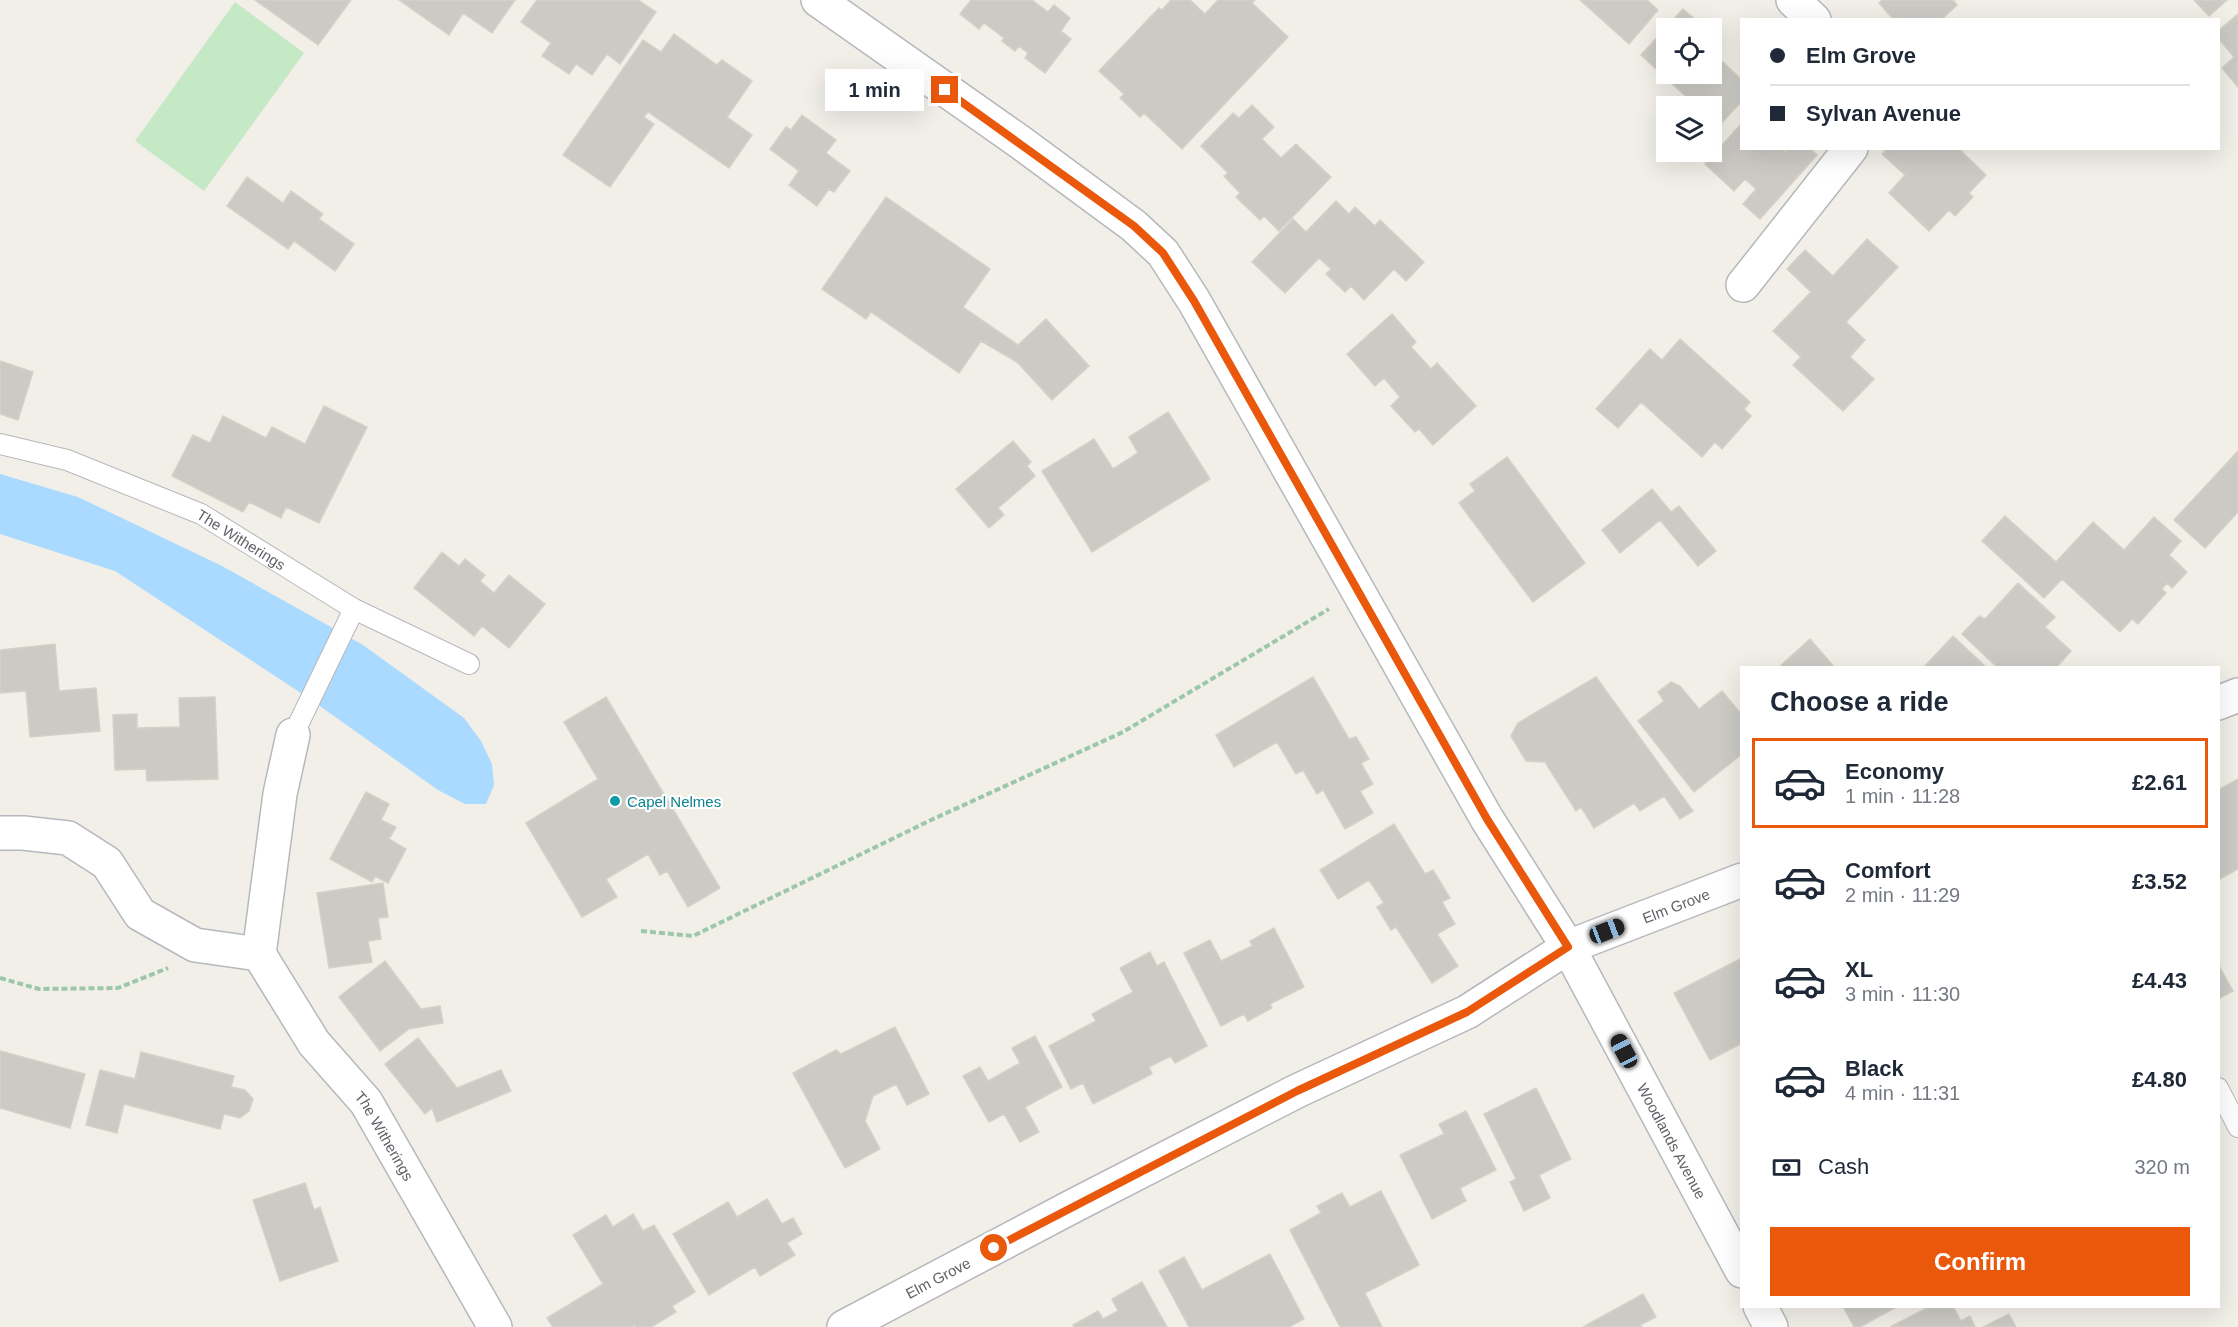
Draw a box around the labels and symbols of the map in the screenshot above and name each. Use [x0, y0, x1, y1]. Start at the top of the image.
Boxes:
callout: 1 min [825, 69, 924, 111]
route end [931, 76, 958, 103]
street label: The Witherings [194, 505, 289, 573]
place label: Capel Nelmes [627, 793, 721, 810]
marker: Capel Nelmes [608, 794, 622, 808]
street label: Elm Grove [1640, 885, 1712, 926]
car [1587, 916, 1627, 946]
car [1608, 1031, 1640, 1071]
street label: Woodlands Avenue [1634, 1080, 1710, 1202]
street label: The Witherings [352, 1087, 418, 1184]
route start [980, 1234, 1007, 1261]
street label: Elm Grove [902, 1253, 973, 1302]

